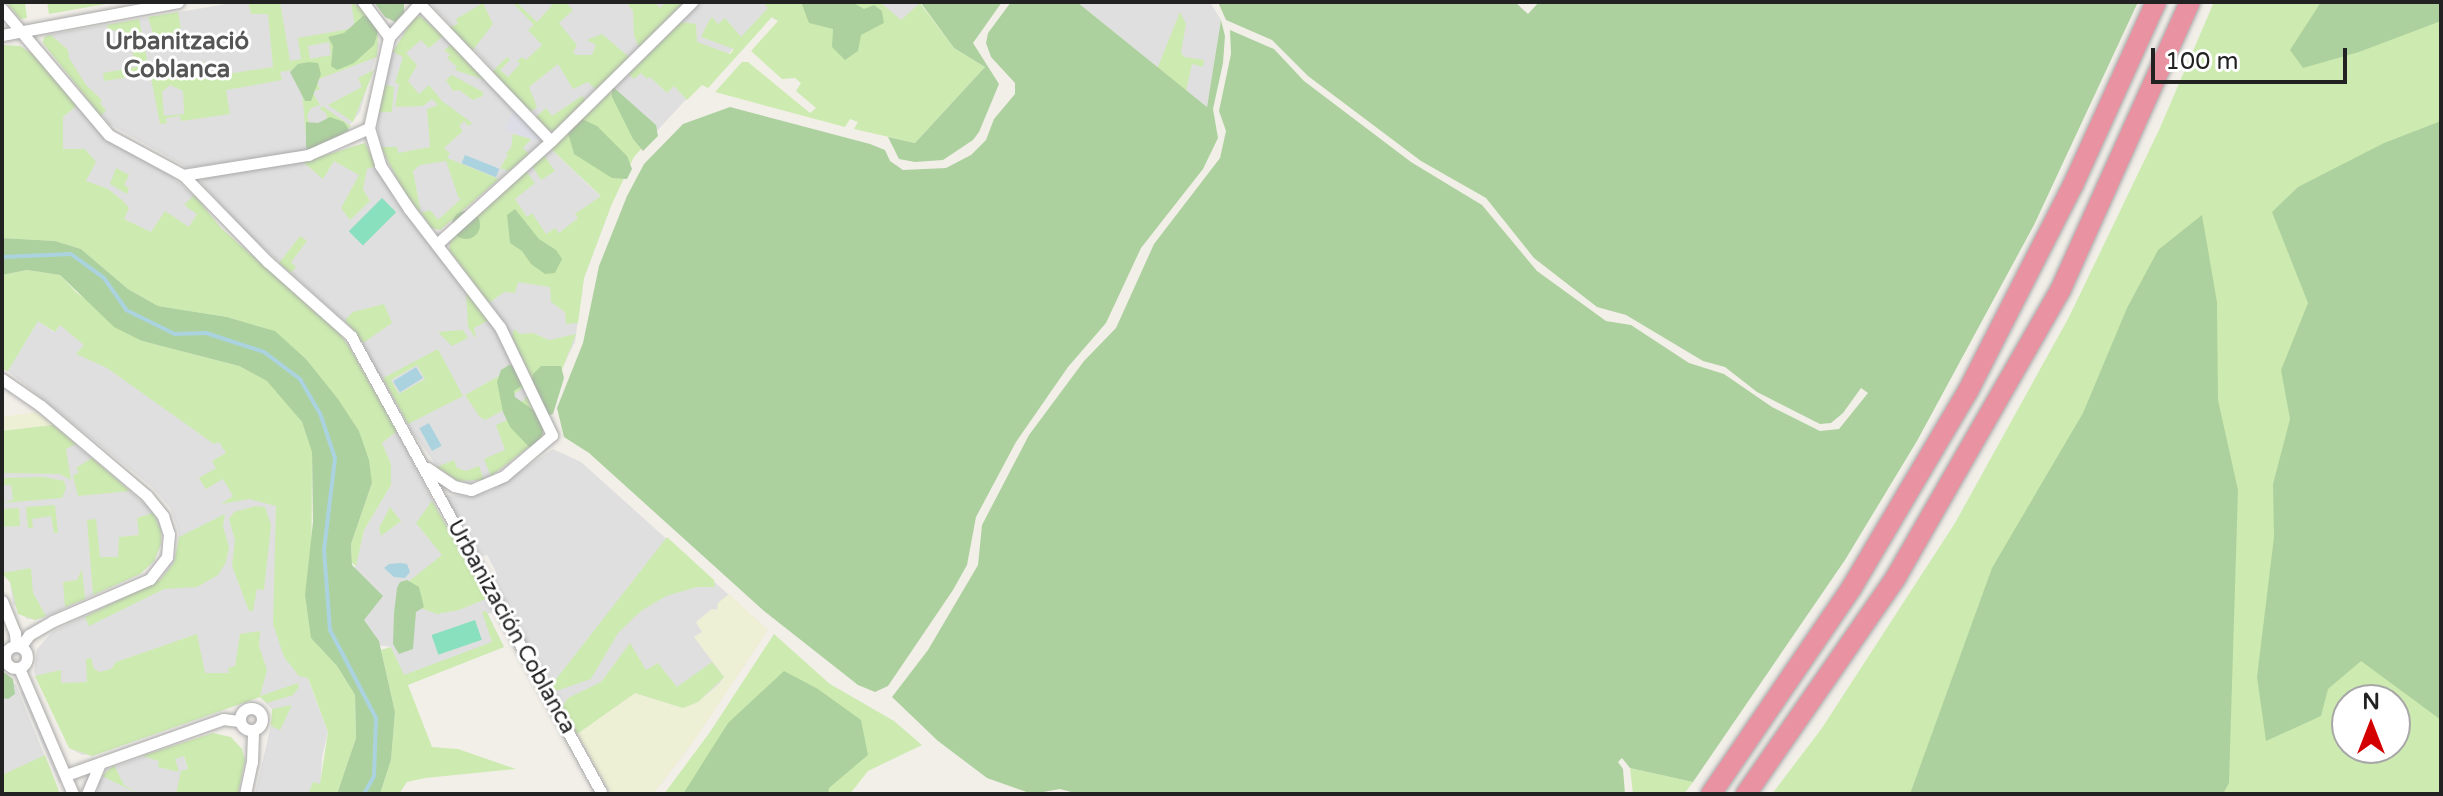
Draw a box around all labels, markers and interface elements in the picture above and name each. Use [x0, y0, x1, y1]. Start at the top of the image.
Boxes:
district label: Urbanització Coblanca [105, 28, 249, 84]
scale bar [2155, 32, 2351, 82]
text: 100 m [2165, 47, 2239, 76]
street label: Urbanización Coblanca [441, 515, 581, 739]
north arrow [2331, 684, 2411, 764]
text: N [2362, 689, 2380, 715]

